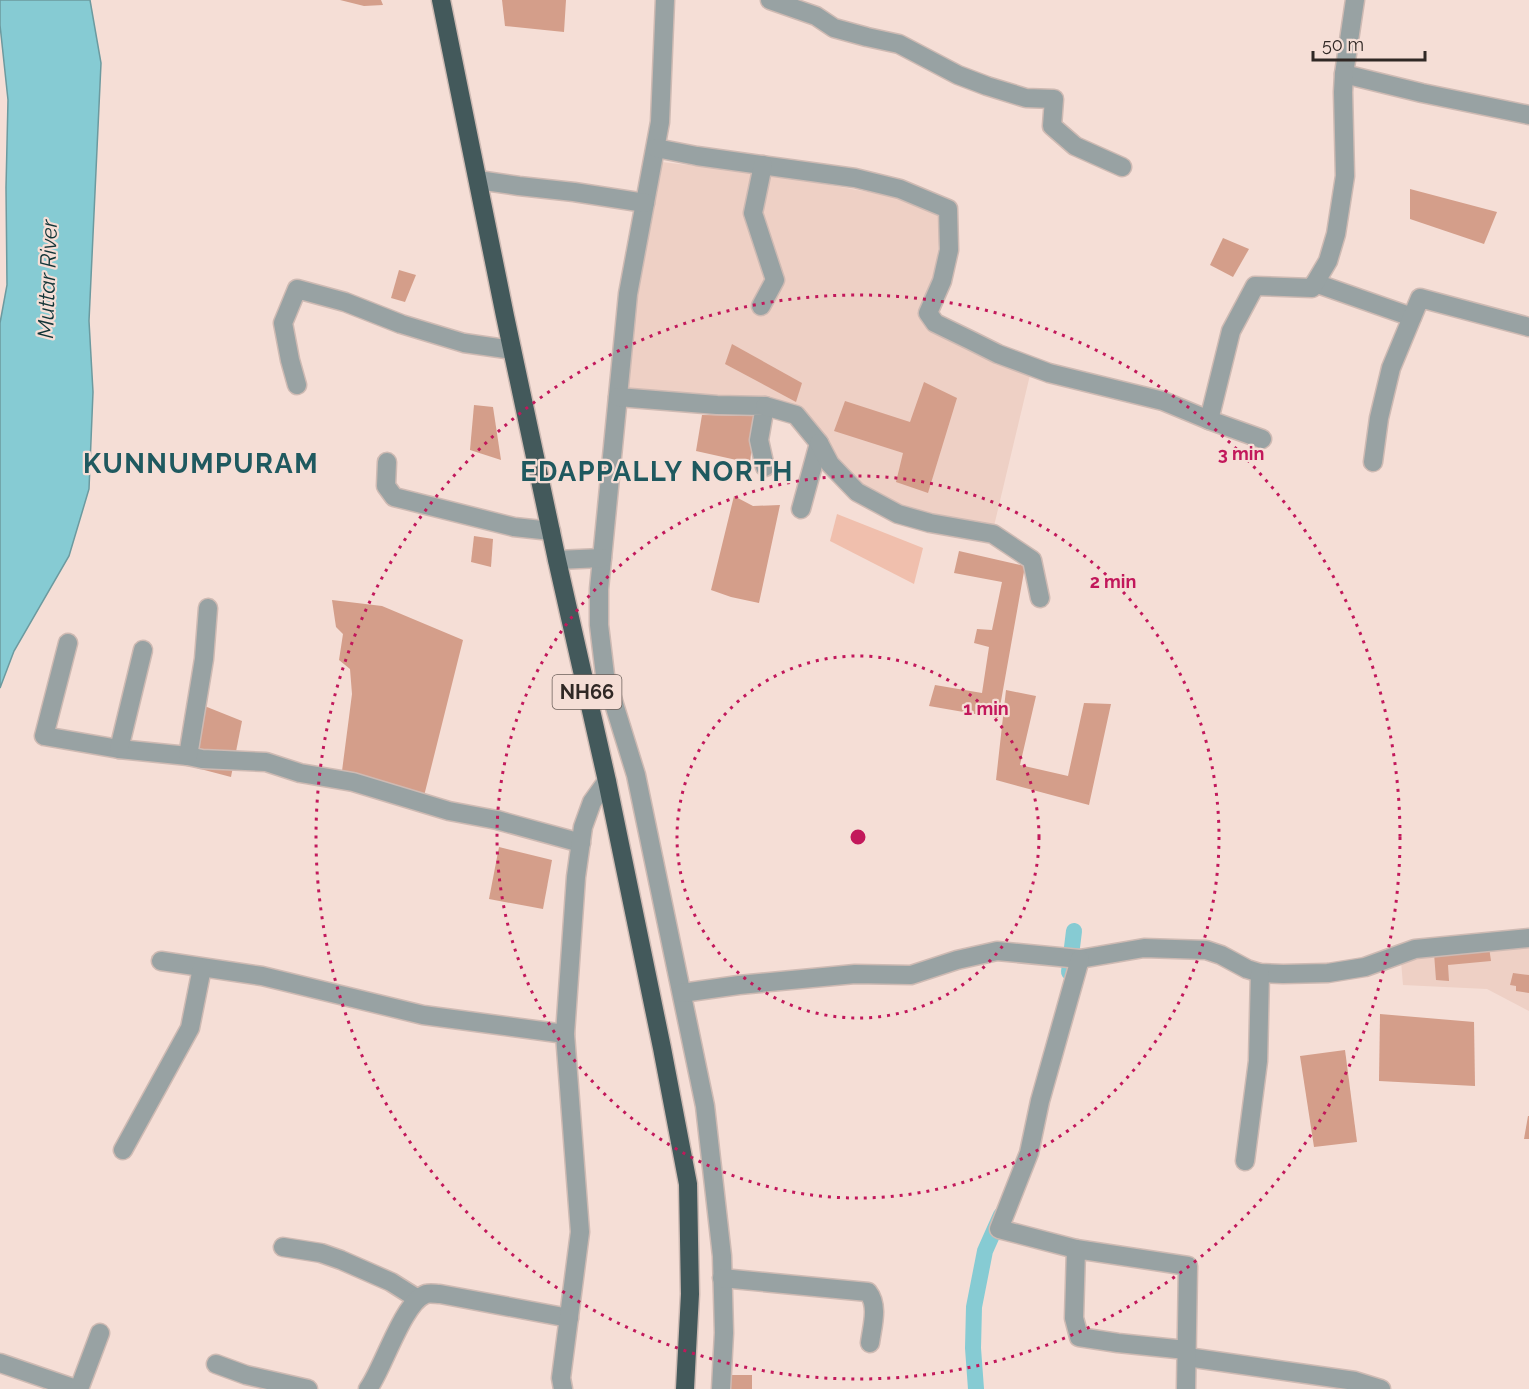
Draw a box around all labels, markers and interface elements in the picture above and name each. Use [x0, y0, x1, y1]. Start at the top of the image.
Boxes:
scale bar [1313, 24, 1426, 62]
text: 50 m [1322, 34, 1364, 55]
water label: Muttar River [32, 218, 62, 339]
text: 3 min [1218, 443, 1264, 464]
district label: KUNNUMPURAM [83, 448, 319, 479]
district label: EDAPPALLY NORTH [520, 456, 794, 487]
text: 2 min [1090, 571, 1136, 592]
road number: NH66 [552, 675, 622, 709]
text: 1 min [963, 698, 1009, 719]
centre of rings [848, 827, 868, 847]

